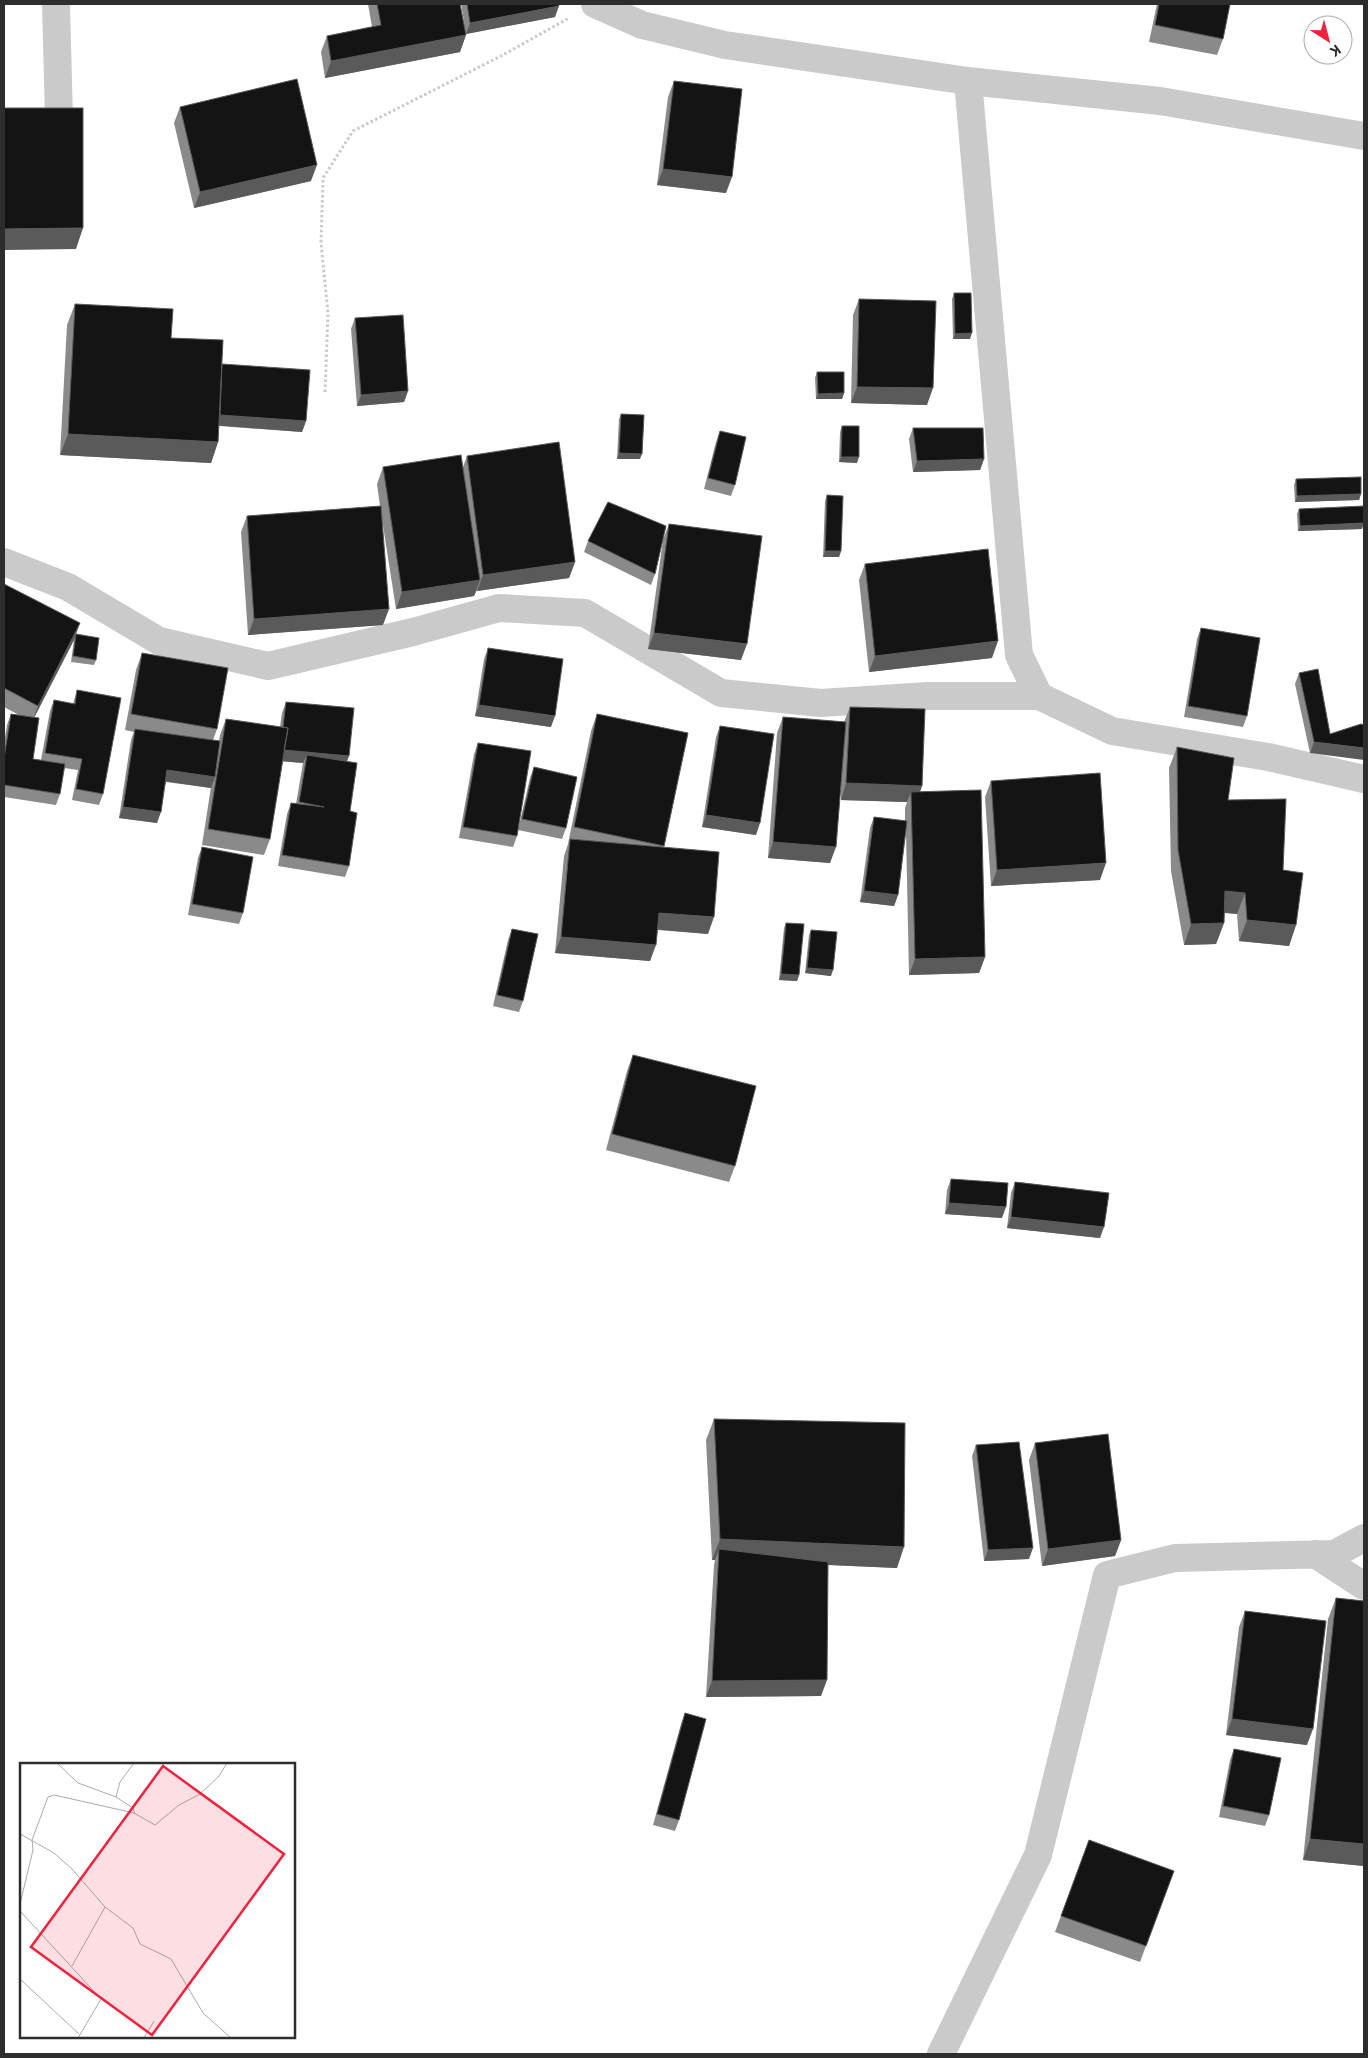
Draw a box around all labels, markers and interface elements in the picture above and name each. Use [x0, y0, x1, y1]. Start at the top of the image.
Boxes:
north arrow [1303, 15, 1353, 65]
text: K [1326, 41, 1345, 62]
inset map [20, 1763, 295, 2038]

